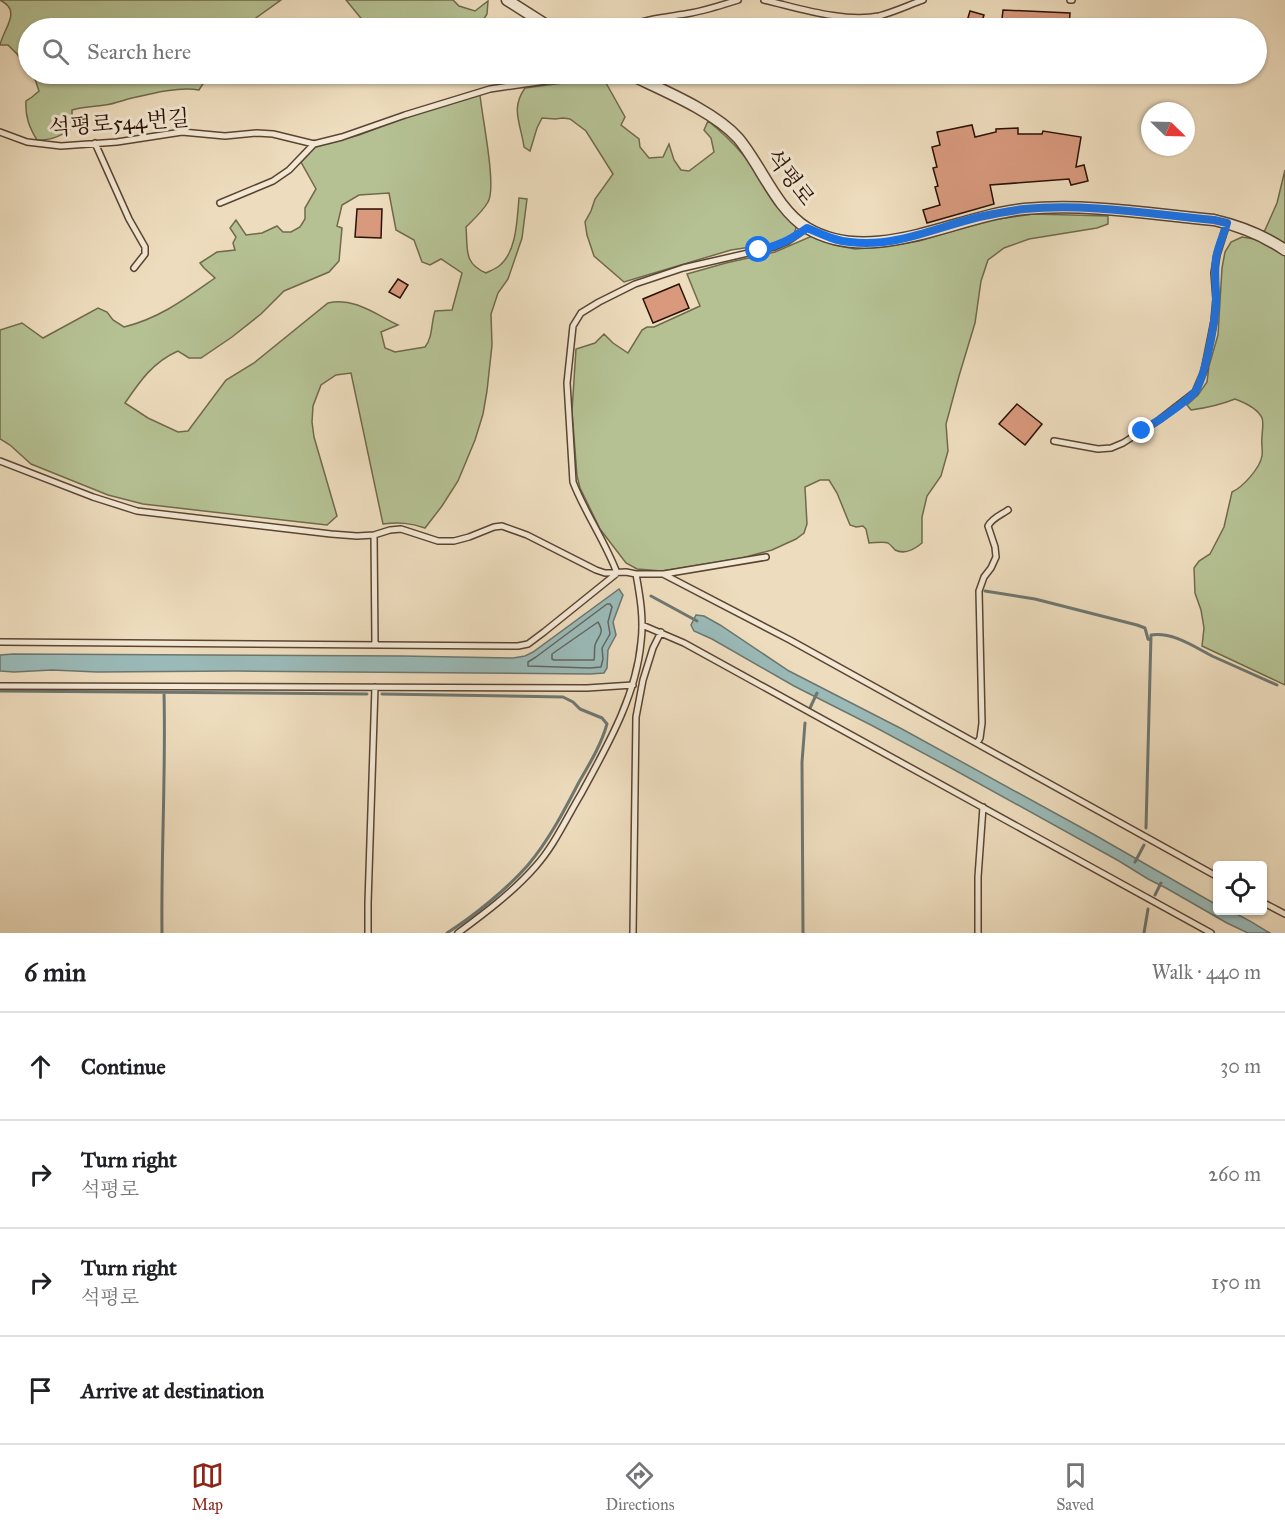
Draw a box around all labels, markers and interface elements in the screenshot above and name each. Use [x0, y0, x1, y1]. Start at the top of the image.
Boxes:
search box [18, 18, 1267, 84]
icon: search [39, 35, 72, 68]
text: Search here [87, 38, 191, 65]
north arrow [1141, 102, 1195, 156]
street label: 석평로544번길 [48, 104, 190, 141]
street label: 석평로 [761, 144, 821, 211]
route start [745, 236, 771, 262]
route end [1128, 417, 1154, 443]
map controls [1213, 861, 1267, 915]
button: locate [1213, 861, 1267, 915]
text: 6 min [24, 956, 86, 988]
text: Walk · 440 m [1152, 960, 1261, 984]
icon: ahead [24, 1050, 57, 1083]
text: Continue [81, 1053, 166, 1080]
text: 30 m [1220, 1054, 1261, 1078]
text: Turn right [81, 1146, 177, 1173]
icon: right [24, 1158, 57, 1191]
text: 260 m [1208, 1162, 1261, 1186]
text: 석평로 [81, 1177, 139, 1201]
text: Turn right [81, 1254, 177, 1281]
icon: right [24, 1266, 57, 1299]
text: 150 m [1211, 1270, 1261, 1294]
text: 석평로 [81, 1285, 139, 1309]
icon: arrive [24, 1374, 57, 1407]
text: Arrive at destination [81, 1377, 264, 1404]
tab: Map [191, 1459, 224, 1514]
tab: Directions [606, 1459, 674, 1514]
tab: Saved [1056, 1459, 1094, 1514]

